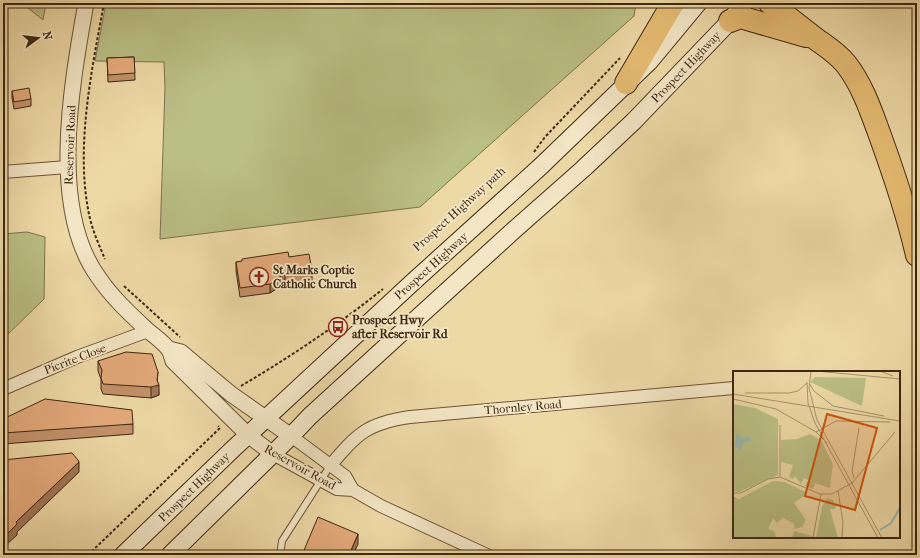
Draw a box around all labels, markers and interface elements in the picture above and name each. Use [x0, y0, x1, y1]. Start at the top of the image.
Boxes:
north arrow [18, 18, 58, 58]
street label: Prospect Highway [648, 28, 724, 106]
text: N [40, 30, 55, 42]
street label: Reservoir Road [62, 104, 78, 185]
street label: Prospect Highway path [410, 164, 508, 254]
street label: Prospect Highway [391, 229, 471, 303]
place label: St Marks Coptic Catholic Church [273, 263, 357, 291]
church icon: St Marks Coptic Catholic Church [248, 266, 270, 288]
place label: Prospect Hwy after Reservoir Rd [352, 313, 448, 341]
bus stop icon: Prospect Hwy after Reservoir Rd [327, 316, 349, 338]
street label: Picrite Close [42, 341, 108, 377]
inset map [733, 371, 900, 538]
street label: Thornley Road [484, 397, 563, 417]
street label: Reservoir Road [262, 442, 339, 493]
street label: Prospect Highway [155, 449, 233, 525]

